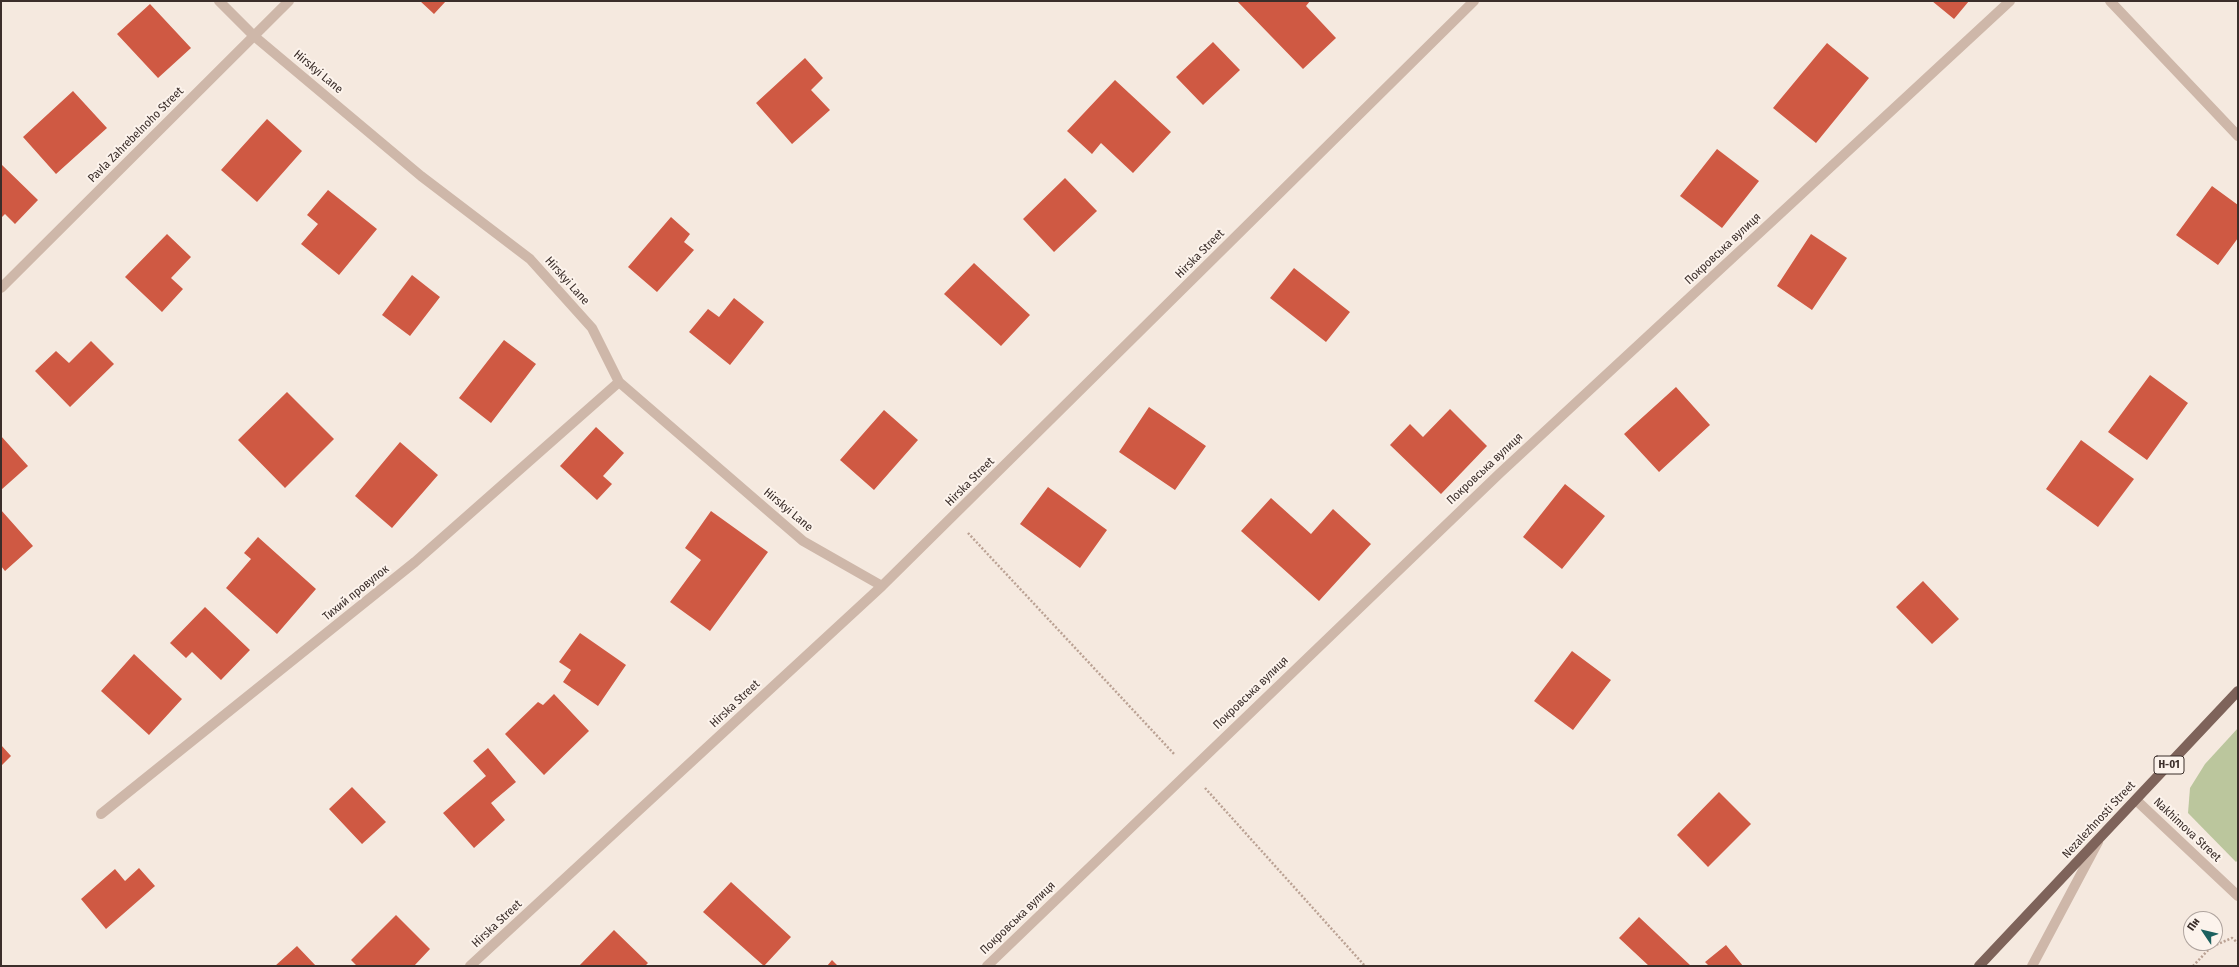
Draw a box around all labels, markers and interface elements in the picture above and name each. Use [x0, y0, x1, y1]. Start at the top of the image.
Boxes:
street label: Hirskyi Lane [291, 47, 345, 97]
street label: Pavla Zahrebelnoho Street [85, 84, 187, 186]
street label: Покровська вулиця [1682, 210, 1764, 288]
street label: Hirska Street [1173, 227, 1227, 281]
street label: Hirskyi Lane [542, 254, 592, 308]
street label: Покровська вулиця [1444, 430, 1526, 508]
street label: Hirska Street [943, 455, 997, 509]
street label: Hirskyi Lane [761, 485, 815, 535]
street label: Тихий провулок [320, 562, 392, 624]
street label: Покровська вулиця [1210, 654, 1292, 732]
street label: Hirska Street [707, 677, 763, 731]
road number: Н-01 [2154, 756, 2184, 774]
street label: Nezalezhnosti Street [2059, 778, 2139, 862]
street label: Nakhimova Street [2150, 795, 2224, 865]
street label: Покровська вулиця [977, 879, 1059, 957]
street label: Hirska Street [469, 897, 525, 951]
north arrow [2183, 911, 2223, 951]
text: Пн [2185, 916, 2202, 933]

